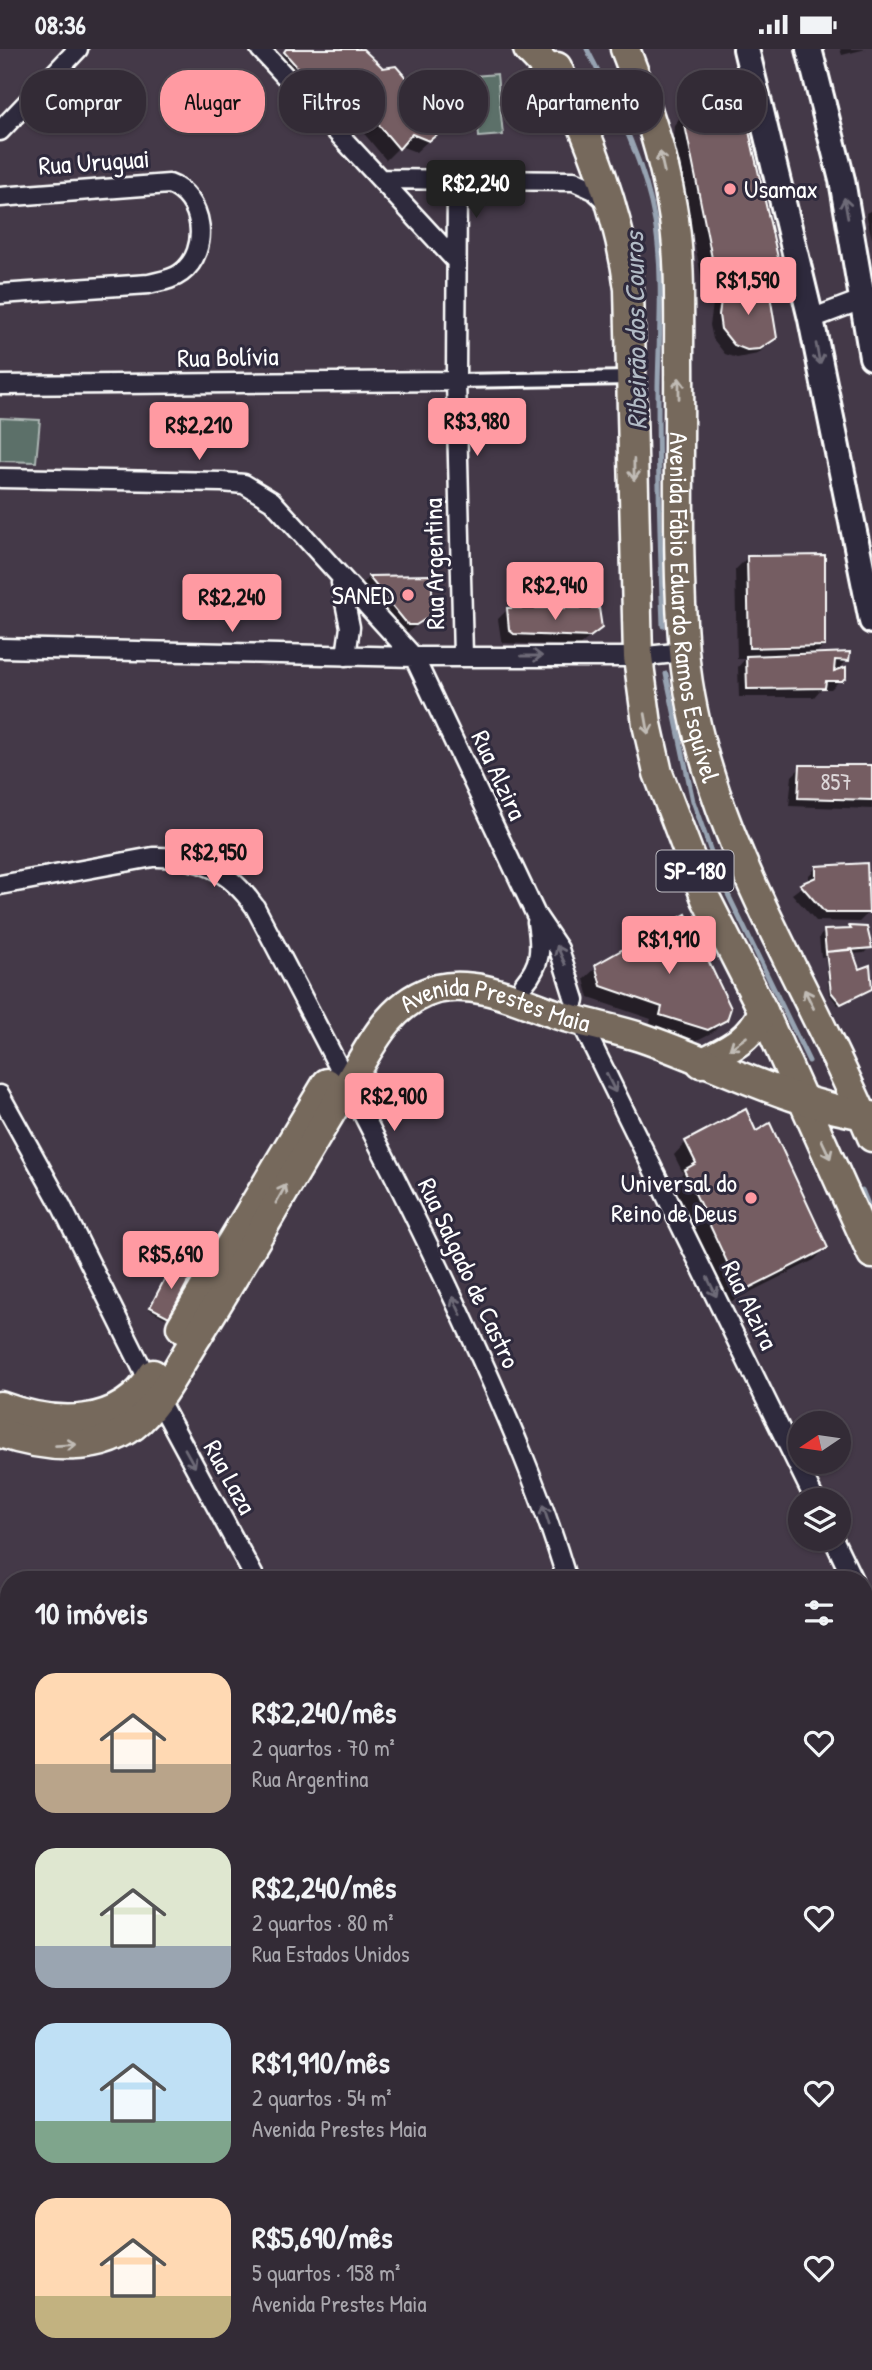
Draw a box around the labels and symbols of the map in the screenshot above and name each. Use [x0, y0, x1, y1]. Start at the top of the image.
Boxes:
street label: Rua Uruguai [37, 140, 151, 183]
one-way arrow [655, 151, 668, 174]
pin: R$2,240 [411, 160, 541, 220]
place label: Usamax [744, 171, 818, 206]
marker: Usamax [722, 181, 738, 197]
one-way arrow [839, 197, 852, 220]
water label: Ribeirão dos Couros [614, 230, 656, 430]
pin: R$1,590 [683, 257, 813, 317]
street label: Rua Bolívia [177, 338, 279, 375]
one-way arrow [812, 342, 826, 365]
one-way arrow [672, 377, 686, 400]
pin: R$3,980 [412, 399, 542, 458]
pin: R$2,210 [134, 403, 264, 462]
street label: Avenida Fábio Eduardo Ramos Esquível [662, 432, 729, 787]
one-way arrow [627, 459, 640, 482]
street label: Rua Argentina [415, 498, 452, 630]
pin: R$2,940 [490, 563, 620, 622]
pin: R$2,240 [167, 575, 297, 634]
place label: SANED [332, 577, 395, 612]
marker: SANED [400, 587, 416, 603]
one-way arrow [520, 649, 543, 663]
one-way arrow [641, 713, 655, 735]
street label: Rua Alzira [463, 724, 535, 825]
house number: 857 [820, 766, 852, 797]
pin: R$2,950 [149, 829, 279, 889]
road number: SP-180 [656, 851, 734, 891]
pin: R$1,910 [604, 916, 734, 976]
one-way arrow [554, 945, 567, 966]
street label: Avenida Prestes Maia [392, 969, 594, 1040]
one-way arrow [802, 989, 816, 1010]
one-way arrow [729, 1036, 748, 1050]
one-way arrow [605, 1072, 619, 1093]
pin: R$2,900 [329, 1073, 459, 1133]
one-way arrow [820, 1138, 833, 1159]
place label: Universal do Reino de Deus [611, 1165, 737, 1230]
street label: Rua Salgado de Castro [410, 1172, 529, 1374]
one-way arrow [274, 1184, 288, 1204]
marker: Universal do Reino de Deus [743, 1190, 759, 1206]
pin: R$5,690 [106, 1231, 236, 1291]
street label: Rua Alzira [714, 1254, 787, 1355]
one-way arrow [706, 1276, 720, 1297]
one-way arrow [450, 1296, 463, 1317]
north arrow [788, 1411, 850, 1473]
street label: Rua Laza [196, 1433, 265, 1520]
one-way arrow [54, 1439, 77, 1452]
one-way arrow [183, 1448, 197, 1468]
one-way arrow [539, 1505, 551, 1527]

